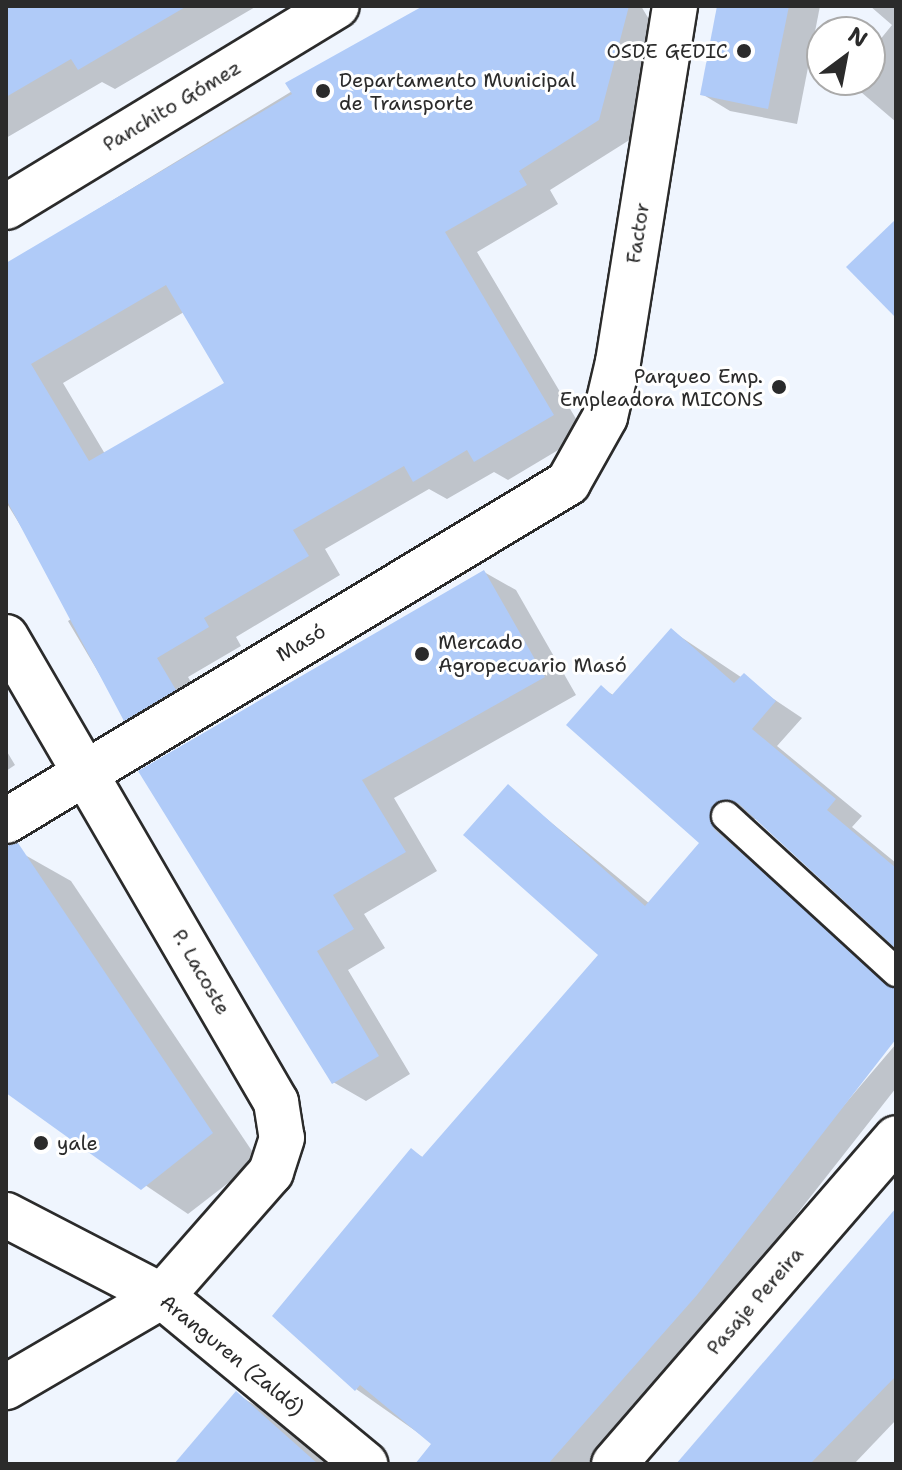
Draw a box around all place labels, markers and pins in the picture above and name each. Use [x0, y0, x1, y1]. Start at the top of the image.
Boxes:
place label: OSDE GEDIC [607, 39, 728, 63]
marker: OSDE GEDIC [735, 42, 753, 60]
place label: Departamento Municipal de Transporte [339, 68, 576, 115]
marker: Departamento Municipal de Transporte [314, 82, 332, 100]
place label: Parqueo Emp. Empleadora MICONS [560, 364, 763, 411]
marker: Parqueo Emp. Empleadora MICONS [770, 378, 788, 396]
place label: Mercado Agropecuario Masó [438, 630, 627, 677]
marker: Mercado Agropecuario Masó [413, 645, 431, 663]
place label: yale [57, 1131, 98, 1155]
marker: yale [32, 1134, 50, 1152]

